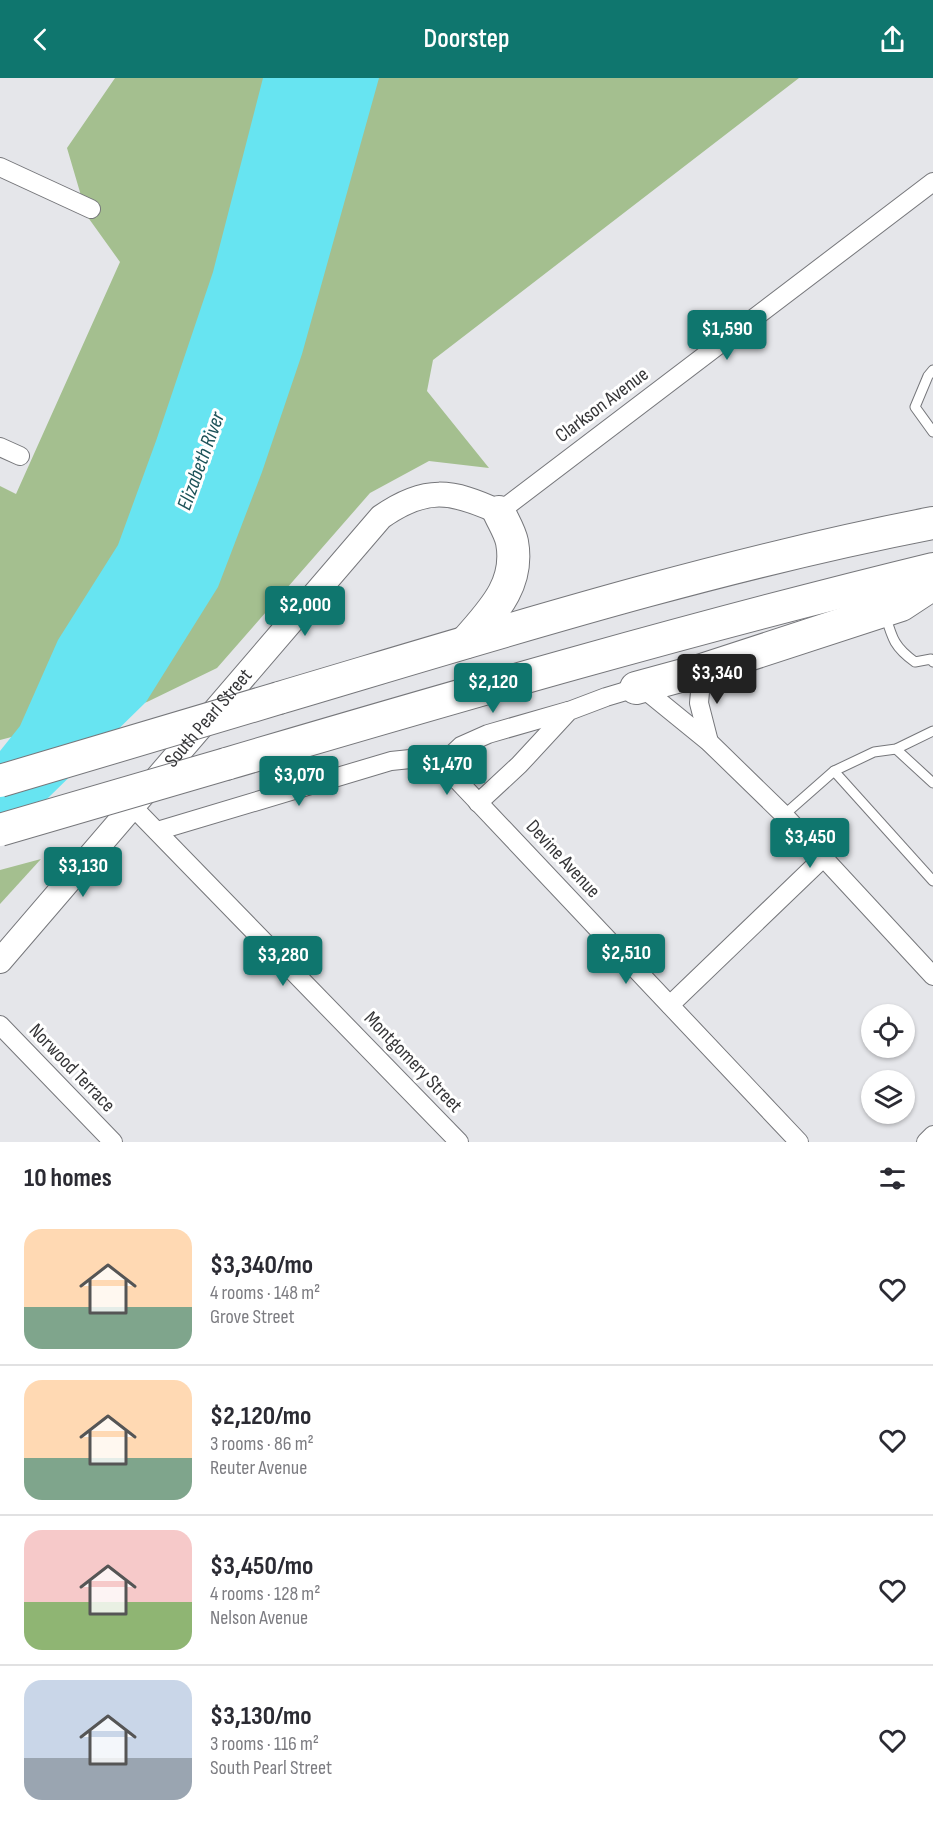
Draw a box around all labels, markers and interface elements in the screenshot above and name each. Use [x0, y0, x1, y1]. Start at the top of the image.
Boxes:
icon: back [24, 23, 57, 56]
text: Doorstep [424, 23, 509, 55]
icon: share [876, 23, 909, 56]
pin: $1,590 [678, 310, 776, 361]
text: $1,590 [701, 317, 753, 341]
street label: Clarkson Avenue [551, 362, 653, 448]
water label: Elizabeth River [172, 408, 231, 513]
pin: $2,000 [256, 586, 354, 637]
text: $2,000 [279, 593, 331, 617]
pin: $3,340 [668, 654, 766, 705]
text: $3,340 [691, 661, 743, 685]
pin: $2,120 [444, 663, 542, 714]
street label: South Pearl Street [159, 664, 257, 772]
text: $2,120 [468, 670, 518, 694]
pin: $1,470 [398, 745, 496, 796]
text: $1,470 [422, 752, 472, 776]
pin: $3,070 [250, 756, 348, 807]
text: $3,070 [273, 763, 325, 787]
street label: Devine Avenue [521, 815, 605, 903]
pin: $3,450 [761, 818, 859, 869]
text: $3,450 [784, 825, 836, 849]
pin: $3,130 [34, 847, 132, 898]
text: $3,130 [58, 854, 108, 878]
pin: $2,510 [577, 934, 675, 985]
pin: $3,280 [234, 936, 332, 987]
text: $2,510 [601, 941, 651, 965]
text: $3,280 [257, 943, 309, 967]
map controls [861, 1004, 915, 1124]
button: locate [861, 1004, 915, 1058]
street label: Montgomery Street [359, 1007, 467, 1117]
street label: Norwood Terrace [24, 1019, 120, 1117]
button: layers [861, 1070, 915, 1124]
icon: filters [876, 1162, 909, 1195]
text: 10 homes [24, 1163, 112, 1194]
text: $3,340/mo [210, 1250, 313, 1281]
icon: home [72, 1253, 144, 1325]
icon: heart [876, 1273, 909, 1306]
text: 4 rooms · 148 m² [210, 1281, 320, 1305]
text: Grove Street [210, 1305, 295, 1329]
text: $2,120/mo [210, 1401, 311, 1432]
icon: home [72, 1404, 144, 1476]
icon: heart [876, 1424, 909, 1457]
text: 3 rooms · 86 m² [210, 1432, 314, 1456]
text: Reuter Avenue [210, 1456, 307, 1480]
text: $3,450/mo [210, 1551, 313, 1582]
icon: home [72, 1554, 144, 1626]
icon: heart [876, 1574, 909, 1607]
text: 4 rooms · 128 m² [210, 1582, 320, 1606]
text: Nelson Avenue [210, 1606, 308, 1630]
text: $3,130/mo [210, 1701, 311, 1732]
icon: home [72, 1704, 144, 1776]
icon: heart [876, 1724, 909, 1757]
text: 3 rooms · 116 m² [210, 1732, 319, 1756]
text: South Pearl Street [210, 1756, 332, 1780]

